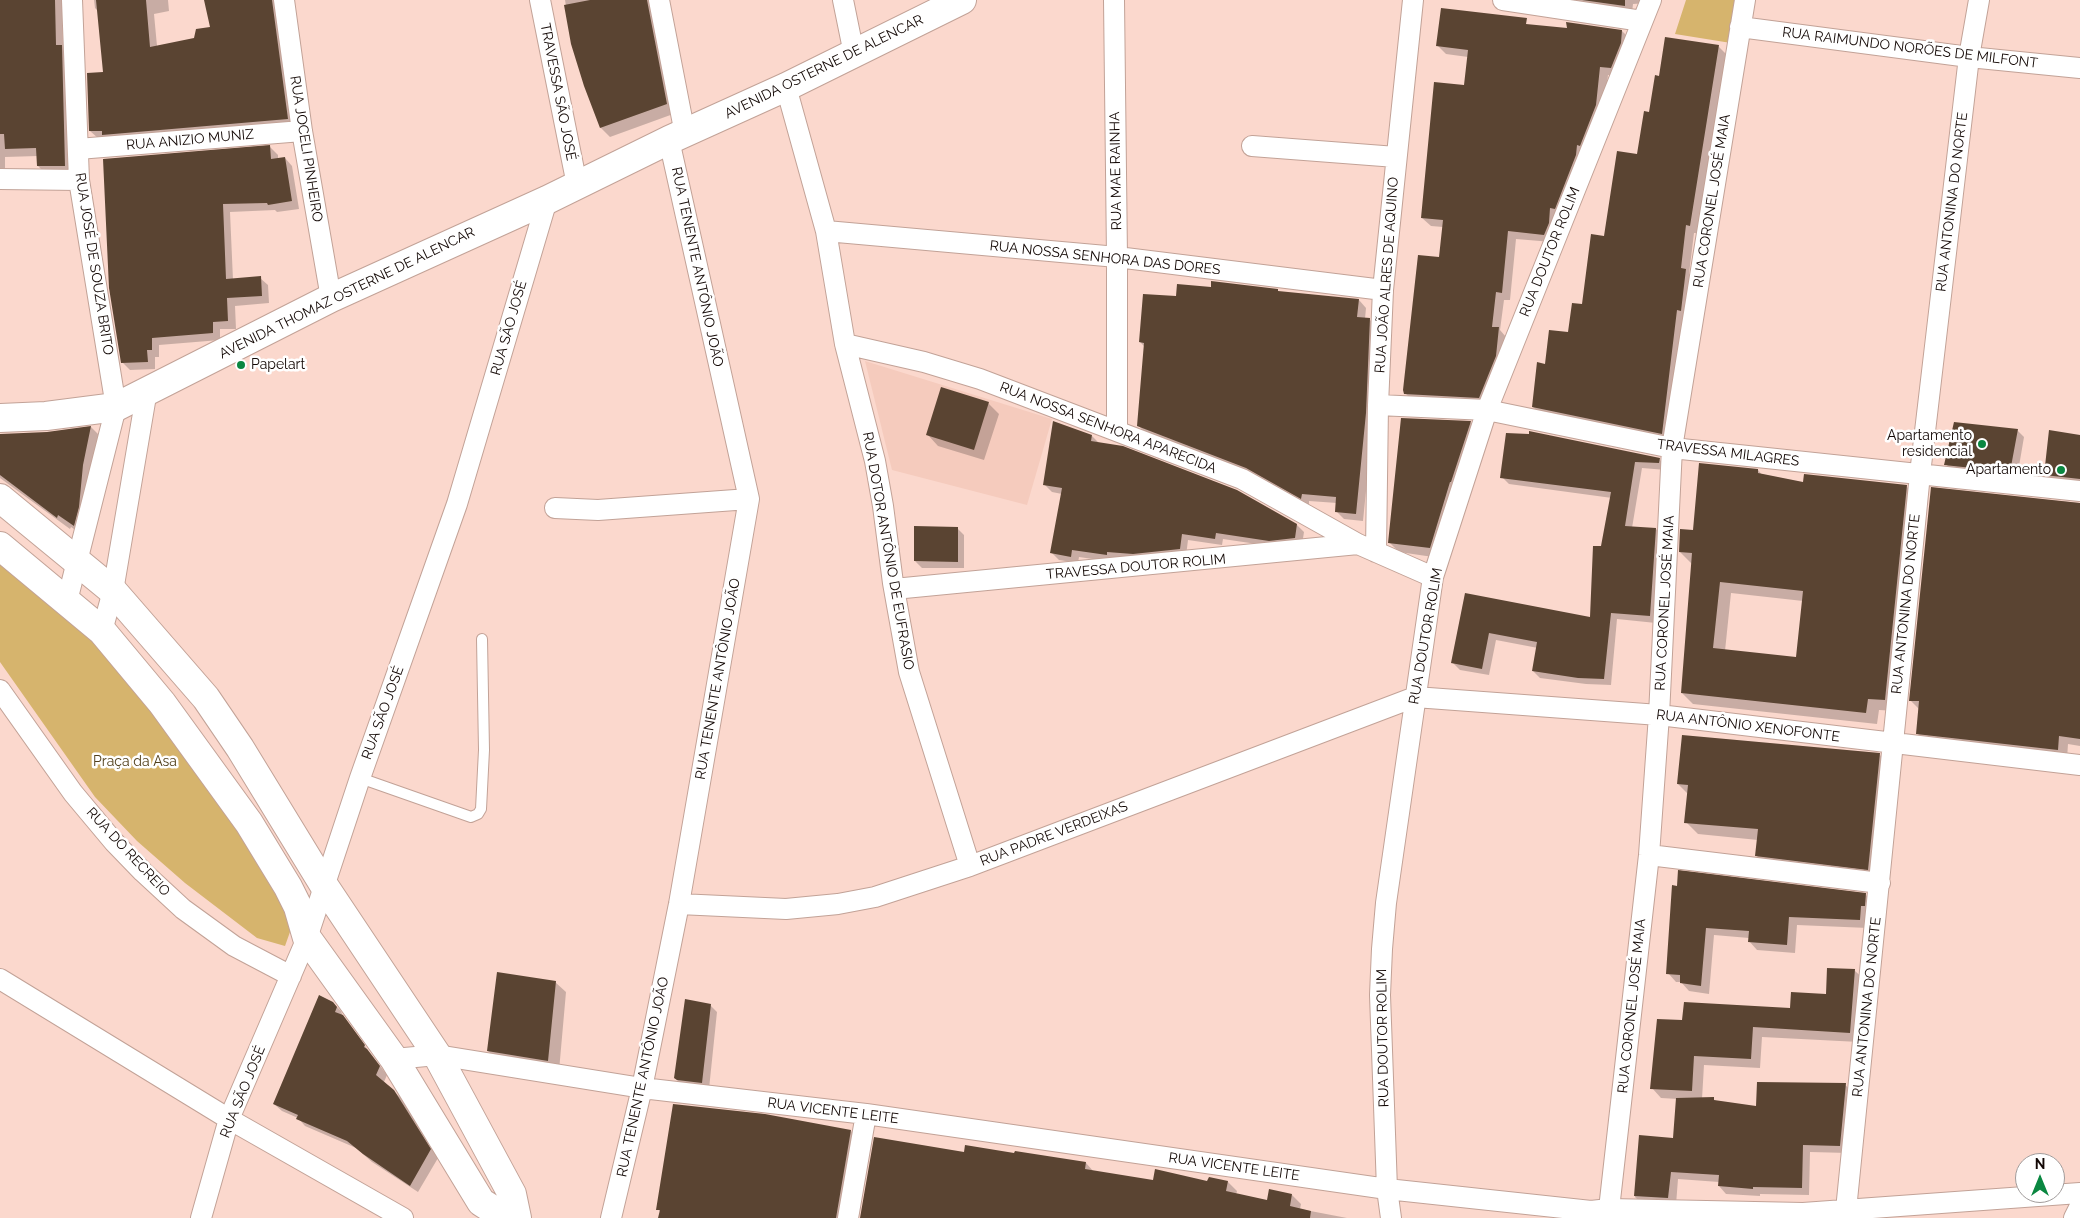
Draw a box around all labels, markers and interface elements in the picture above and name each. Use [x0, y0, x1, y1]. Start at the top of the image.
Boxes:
street label: AVENIDA OSTERNE DE ALENCAR [722, 11, 926, 123]
street label: TRAVESSA SÃO JOSÉ [536, 22, 580, 162]
street label: RUA RAIMUNDO NORÕES DE MILFONT [1781, 24, 2039, 72]
street label: RUA JOCELI PINHEIRO [286, 75, 326, 223]
street label: RUA MAE RAINHA [1107, 111, 1125, 231]
street label: RUA ANTONINA DO NORTE [1933, 111, 1971, 293]
street label: RUA CORONEL JOSÉ MAIA [1690, 113, 1734, 289]
street label: RUA ANIZIO MUNIZ [125, 126, 255, 154]
street label: RUA TENENTE ANTÔNIO JOÃO [668, 165, 726, 369]
street label: RUA JOSÉ DE SOUZA BRITO [71, 172, 117, 356]
street label: RUA JOÃO ALRES DE AQUINO [1372, 176, 1402, 374]
street label: RUA DOUTOR ROLIM [1516, 185, 1584, 319]
street label: AVENIDA THOMAZ OSTERNE DE ALENCAR [216, 224, 478, 362]
street label: RUA NOSSA SENHORA DAS DORES [989, 238, 1221, 278]
street label: RUA SÃO JOSÉ [487, 279, 531, 377]
place label: Papelart [251, 357, 305, 373]
marker: Papelart [235, 359, 247, 371]
street label: RUA NOSSA SENHORA APARECIDA [997, 379, 1219, 477]
place label: Apartamento residencial [1887, 428, 1972, 461]
street label: RUA DOTOR ANTÔNIO DE EUFRASIO [859, 431, 917, 671]
street label: TRAVESSA MILAGRES [1656, 436, 1800, 470]
marker: Apartamento residencial [1976, 438, 1988, 450]
place label: Apartamento [1966, 462, 2051, 478]
marker: Apartamento [2055, 464, 2067, 476]
street label: RUA ANTONINA DO NORTE [1888, 513, 1924, 695]
street label: RUA CORONEL JOSÉ MAIA [1652, 515, 1678, 691]
street label: TRAVESSA DOUTOR ROLIM [1046, 551, 1226, 583]
street label: RUA DOUTOR ROLIM [1406, 566, 1446, 706]
street label: RUA TENENTE ANTÔNIO JOÃO [692, 577, 744, 781]
street label: RUA SÃO JOSÉ [358, 664, 408, 762]
street label: RUA ANTÔNIO XENOFONTE [1655, 706, 1841, 746]
park label: Praça da Asa [93, 754, 177, 770]
street label: RUA PADRE VERDEIXAS [978, 798, 1130, 870]
street label: RUA DO RECREIO [83, 804, 173, 900]
street label: RUA ANTONINA DO NORTE [1849, 916, 1885, 1098]
street label: RUA CORONEL JOSÉ MAIA [1614, 918, 1650, 1094]
street label: RUA DOUTOR ROLIM [1373, 969, 1393, 1107]
street label: RUA TENENTE ANTÔNIO JOÃO [614, 975, 672, 1179]
street label: RUA SÃO JOSÉ [217, 1043, 269, 1141]
street label: RUA VICENTE LEITE [766, 1095, 900, 1127]
street label: RUA VICENTE LEITE [1167, 1149, 1301, 1185]
north arrow [2015, 1153, 2065, 1203]
text: N [2035, 1156, 2045, 1172]

